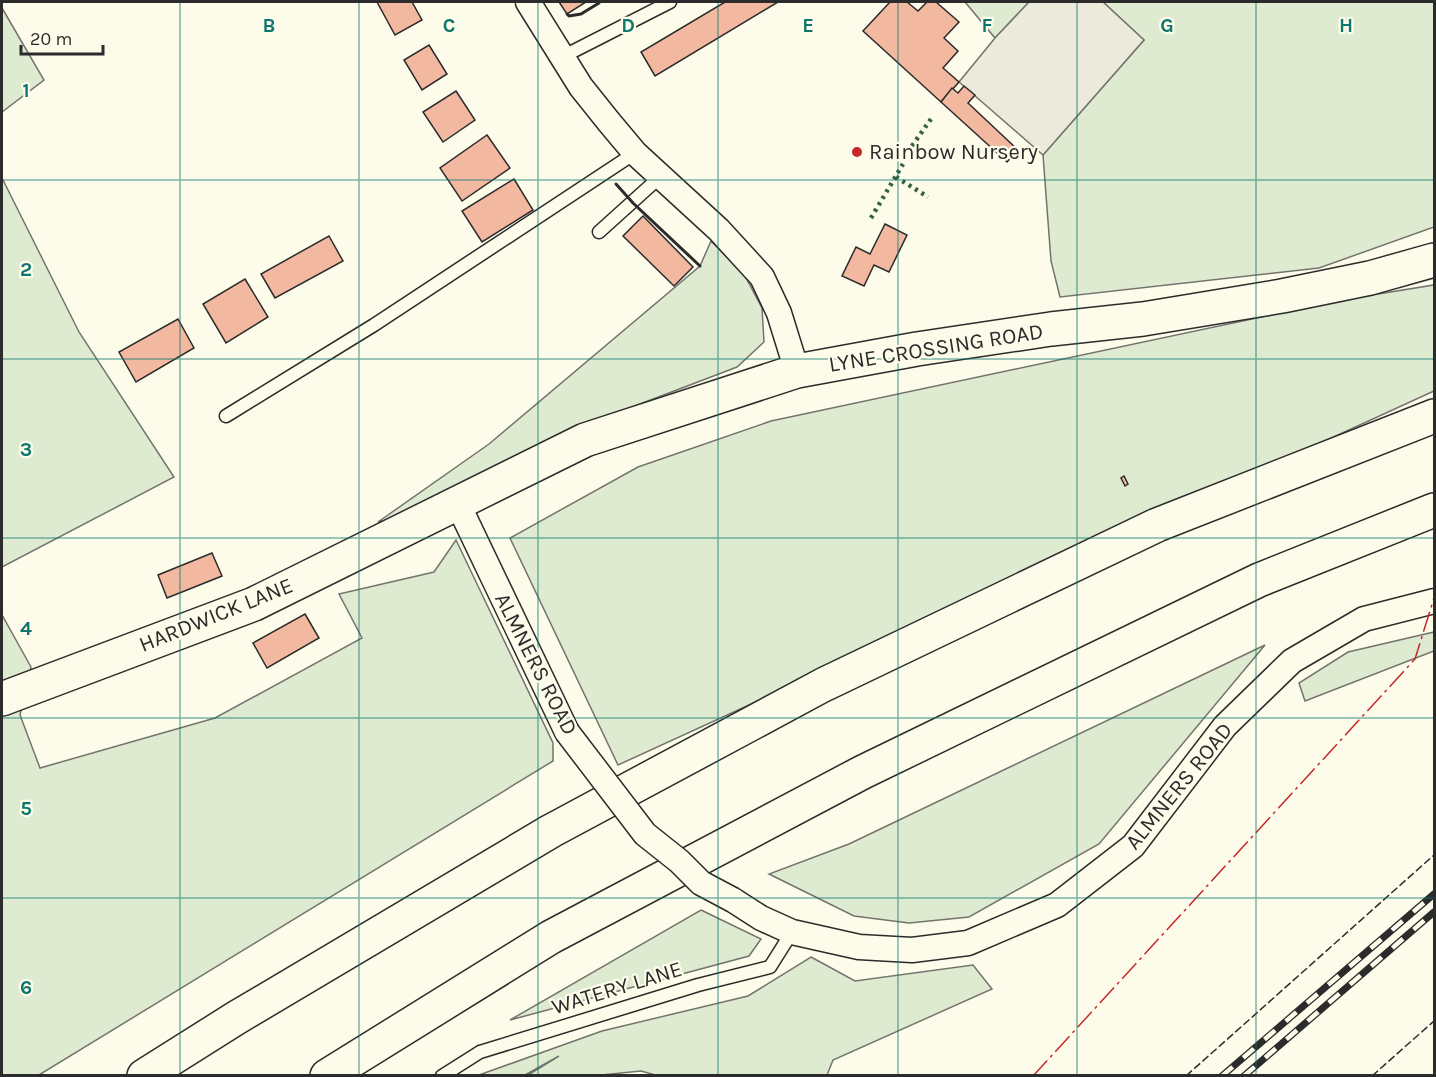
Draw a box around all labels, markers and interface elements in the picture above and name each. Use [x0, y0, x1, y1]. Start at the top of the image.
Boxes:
text: B [263, 14, 275, 37]
text: C [443, 14, 455, 37]
text: D [621, 14, 635, 37]
text: E [802, 14, 814, 37]
text: F [982, 14, 993, 37]
text: G [1160, 14, 1174, 37]
text: H [1339, 14, 1353, 37]
scale bar [21, 18, 104, 56]
text: 20 m [30, 28, 72, 50]
text: 1 [22, 79, 30, 102]
place label: Rainbow Nursery [869, 139, 1038, 165]
marker: Rainbow Nursery [850, 145, 864, 159]
text: 2 [20, 258, 32, 281]
street label: LYNE CROSSING ROAD [827, 318, 1045, 378]
text: 3 [20, 438, 32, 461]
street label: HARDWICK LANE [135, 572, 297, 658]
street label: ALMNERS ROAD [489, 589, 583, 739]
text: 4 [20, 617, 32, 640]
street label: ALMNERS ROAD [1120, 717, 1238, 855]
text: 5 [20, 797, 32, 820]
street label: WATERY LANE [549, 956, 685, 1020]
text: 6 [20, 976, 32, 999]

